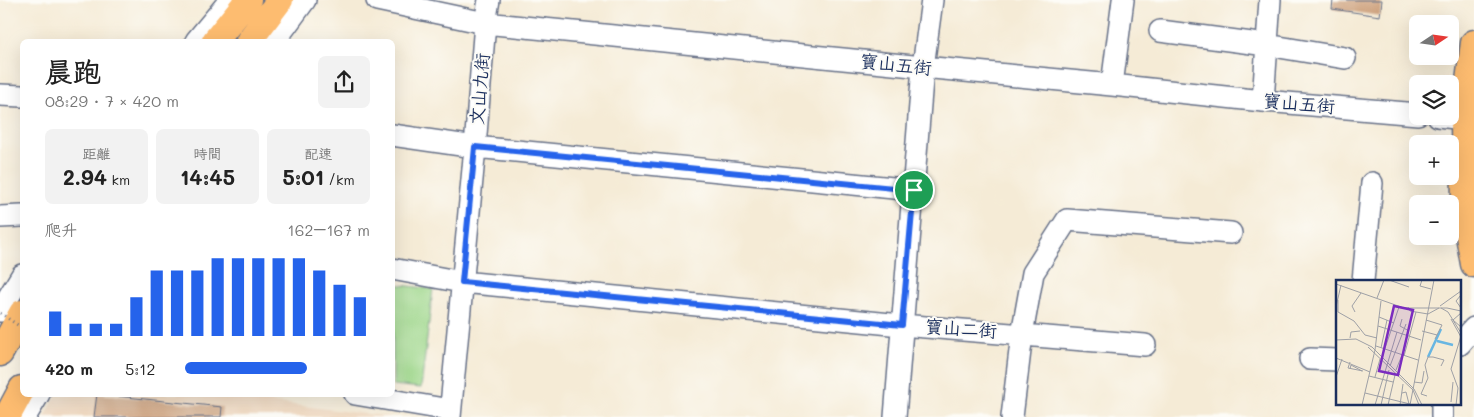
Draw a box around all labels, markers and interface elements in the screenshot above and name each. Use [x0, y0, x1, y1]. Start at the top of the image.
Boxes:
north arrow [1409, 15, 1459, 65]
map controls [1409, 15, 1459, 245]
street label: 寶山五街 [859, 48, 933, 80]
street label: 文山九街 [464, 52, 494, 126]
text: 晨跑 [45, 53, 101, 89]
button: share [318, 56, 370, 108]
button: layers [1409, 75, 1459, 125]
street label: 寶山五街 [1262, 88, 1336, 118]
text: 08:29 · 7 × 420 m [45, 90, 179, 111]
button: + [1409, 135, 1459, 185]
text: 距離 [83, 144, 111, 163]
text: 時間 [194, 144, 222, 163]
text: 配速 [305, 144, 333, 163]
text: 2.94 [63, 163, 107, 190]
text: 14:45 [180, 163, 235, 190]
text: 5:01 [282, 163, 324, 190]
pin [893, 169, 935, 211]
text: km [107, 170, 130, 189]
text: /km [324, 170, 355, 189]
icon: arrive [900, 176, 928, 204]
button: − [1409, 195, 1459, 245]
text: 爬升 [45, 219, 77, 240]
text: 162–167 m [288, 219, 370, 240]
inset map [1336, 280, 1462, 404]
street label: 寶山二街 [924, 314, 998, 342]
text: 420 m [45, 358, 93, 379]
text: 5:12 [125, 358, 155, 379]

